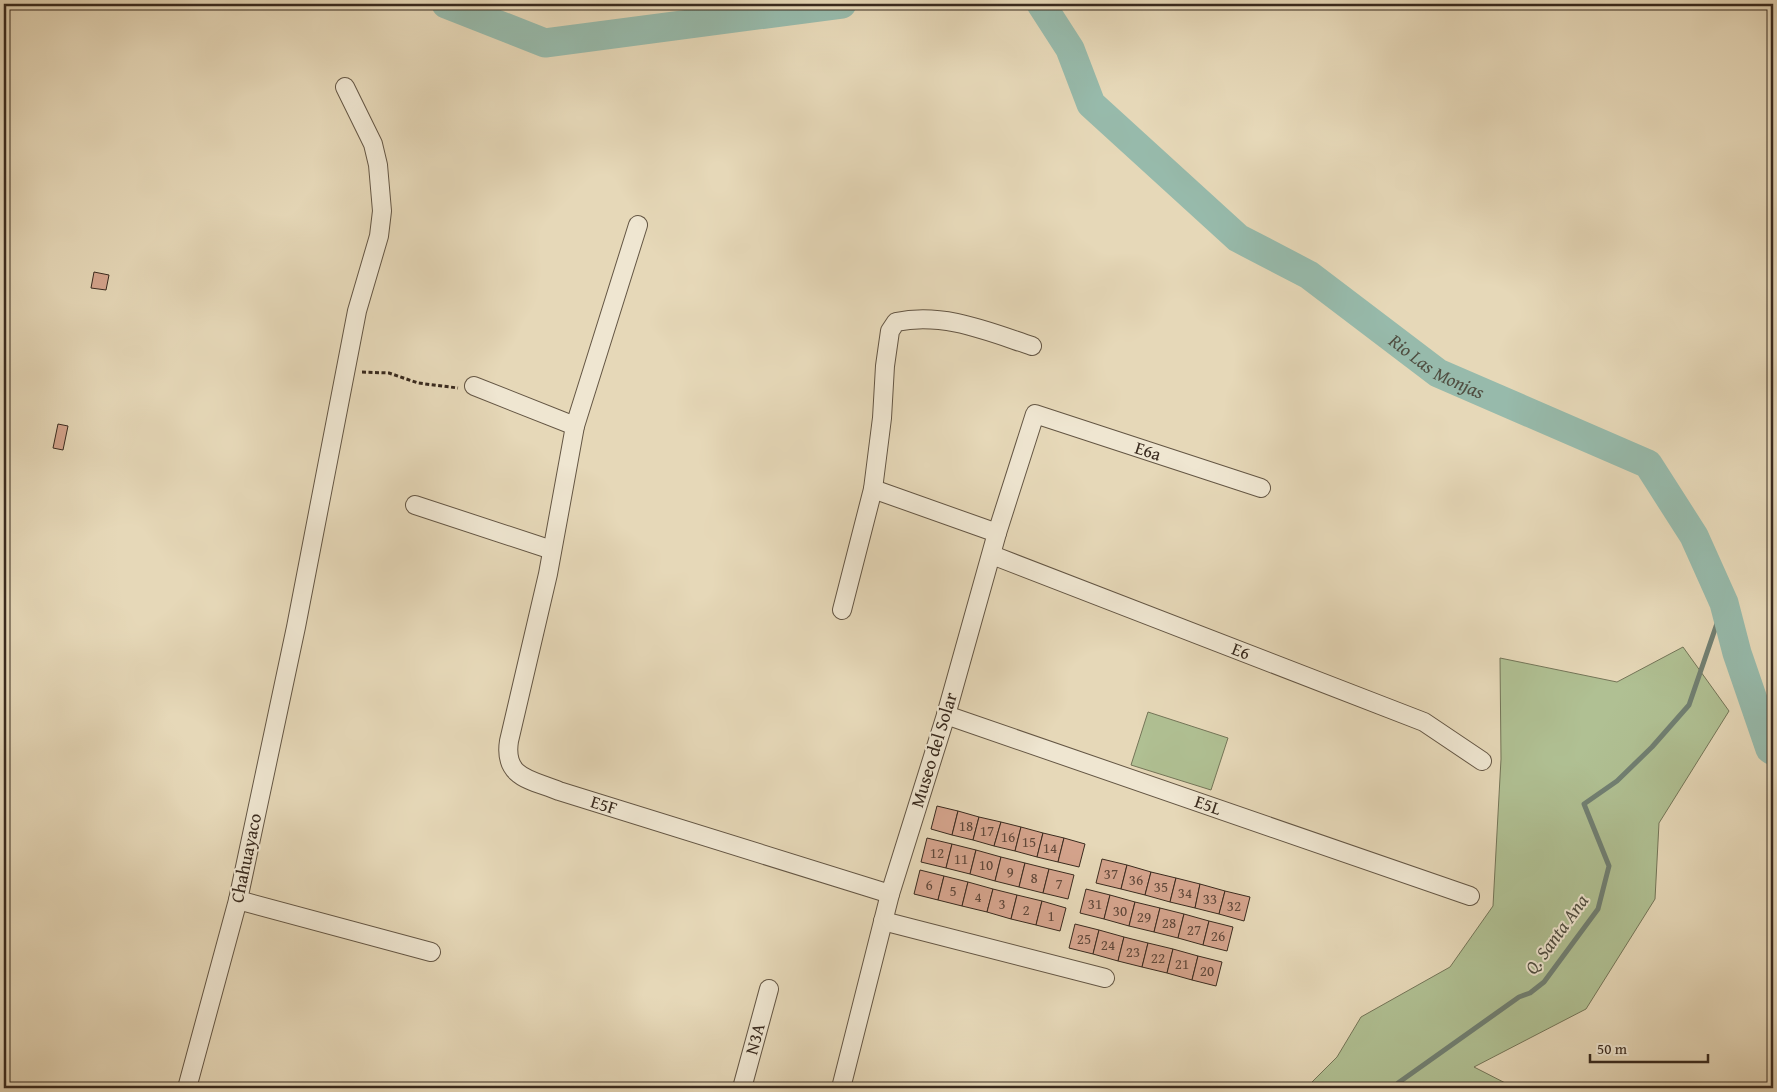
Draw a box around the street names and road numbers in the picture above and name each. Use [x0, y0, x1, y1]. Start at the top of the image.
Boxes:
street label: E6a [1131, 434, 1165, 468]
street label: E6 [1228, 635, 1254, 666]
street label: Museo del Solar [903, 688, 964, 811]
street label: E5L [1191, 787, 1225, 822]
street label: E5F [587, 788, 621, 821]
street label: Chahuayaco [223, 811, 268, 905]
street label: N3A [737, 1020, 772, 1058]

